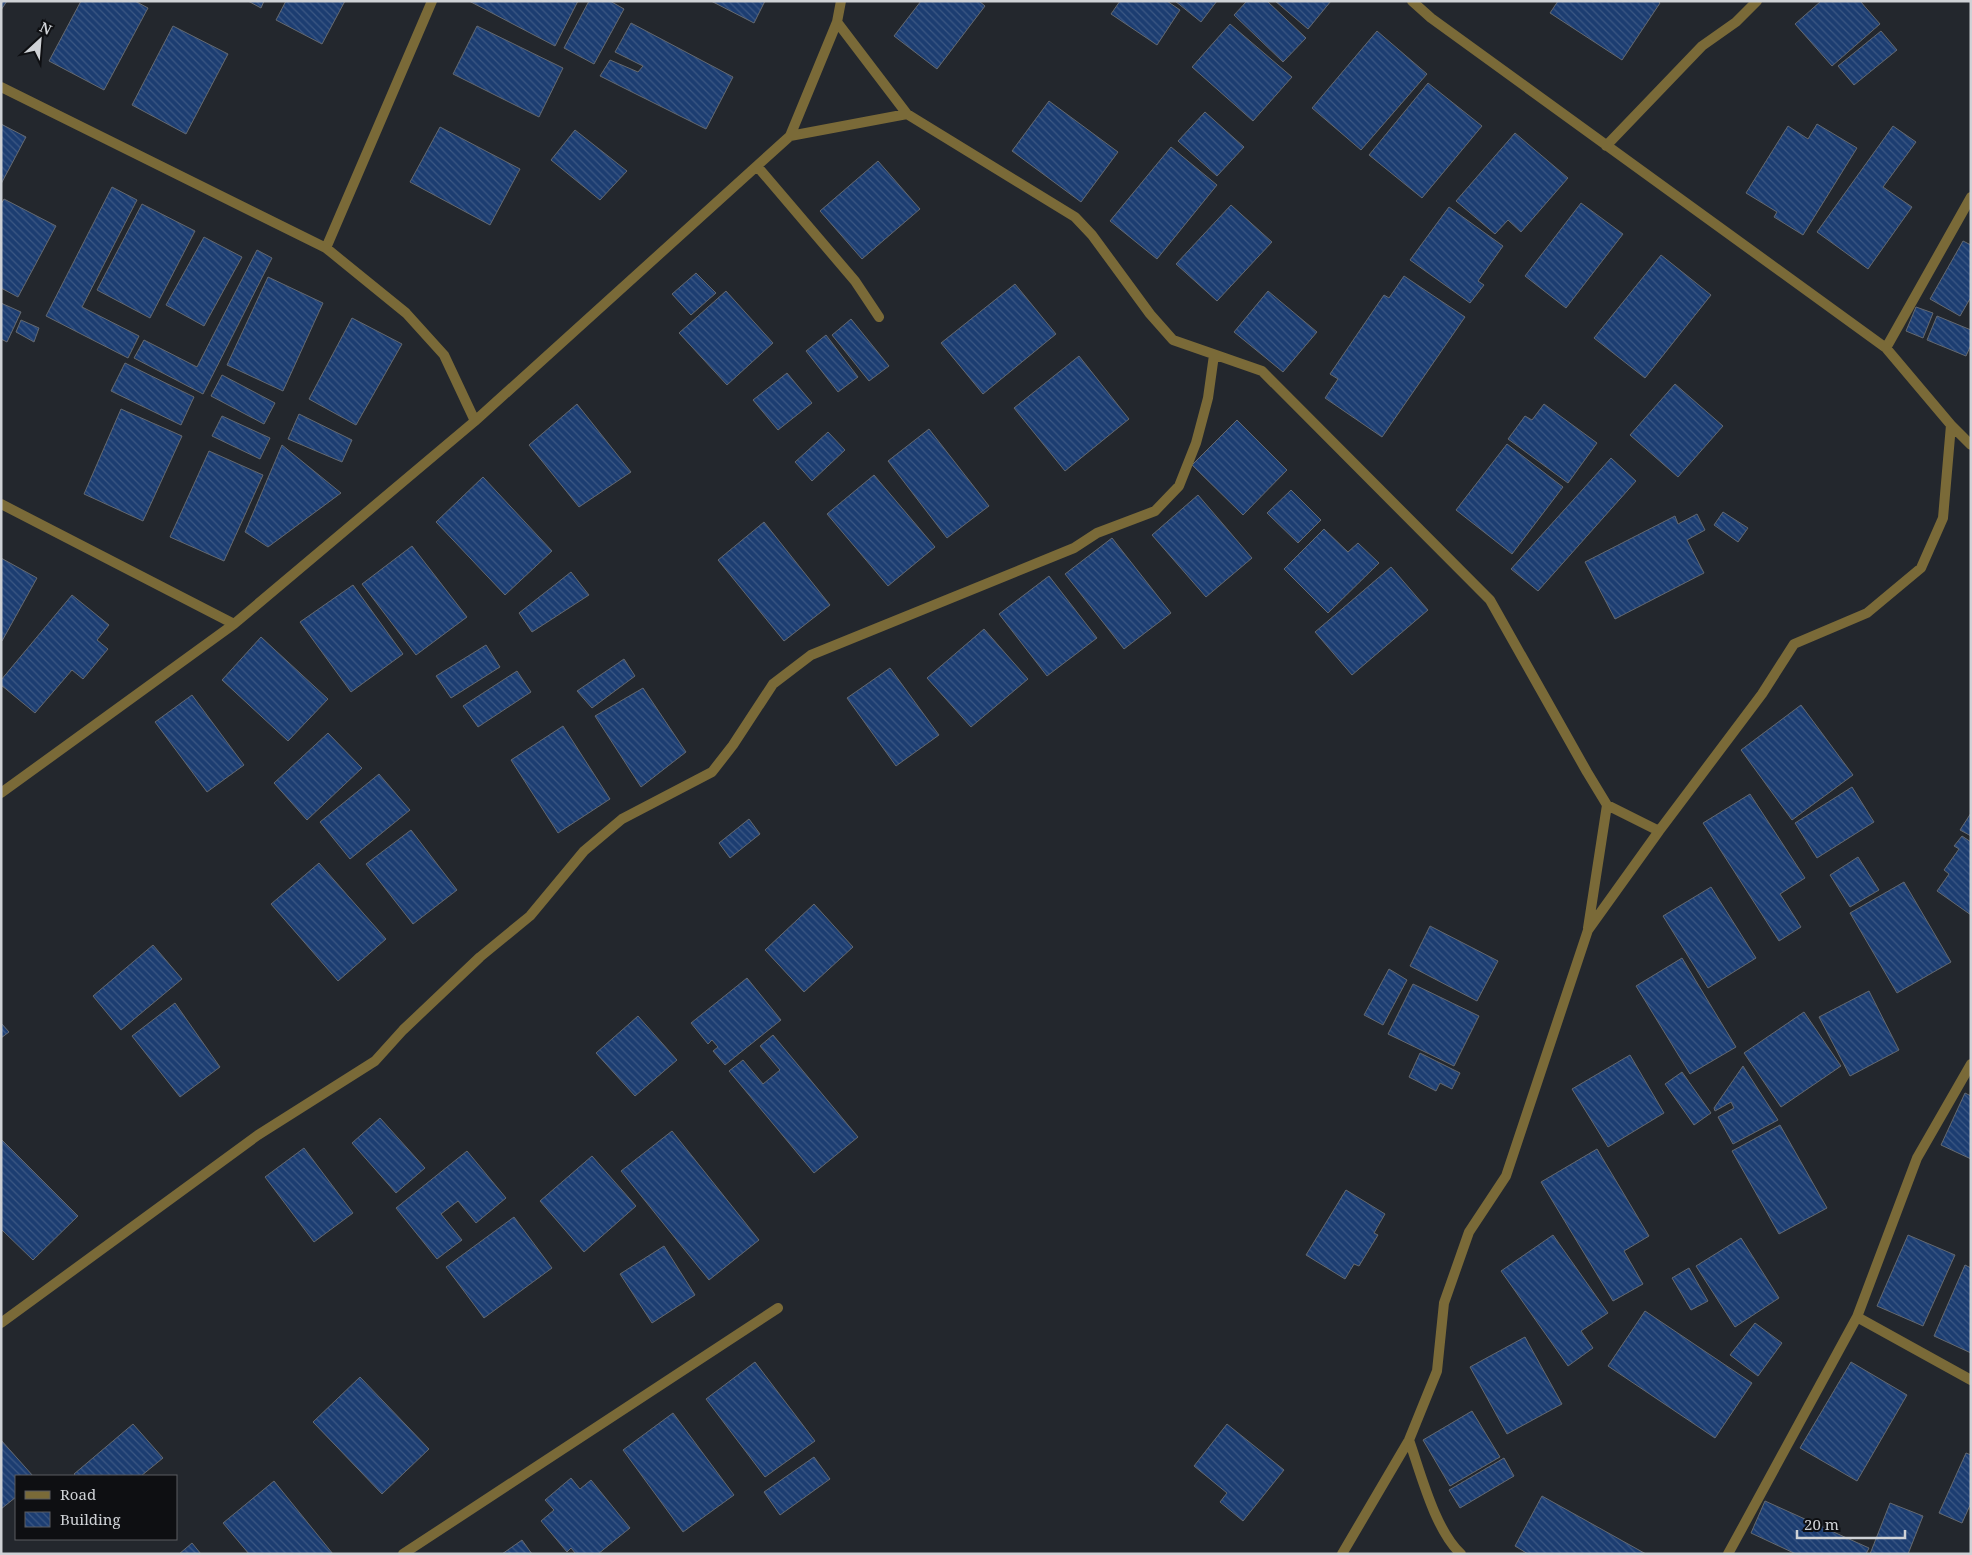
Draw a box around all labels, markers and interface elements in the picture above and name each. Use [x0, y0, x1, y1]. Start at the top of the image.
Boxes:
north arrow [15, 15, 65, 65]
text: N [37, 17, 55, 39]
legend [15, 1475, 178, 1540]
text: Road [60, 1484, 96, 1504]
scale bar [1797, 1508, 1904, 1540]
text: Building [60, 1509, 121, 1529]
text: 20 m [1804, 1514, 1839, 1534]

